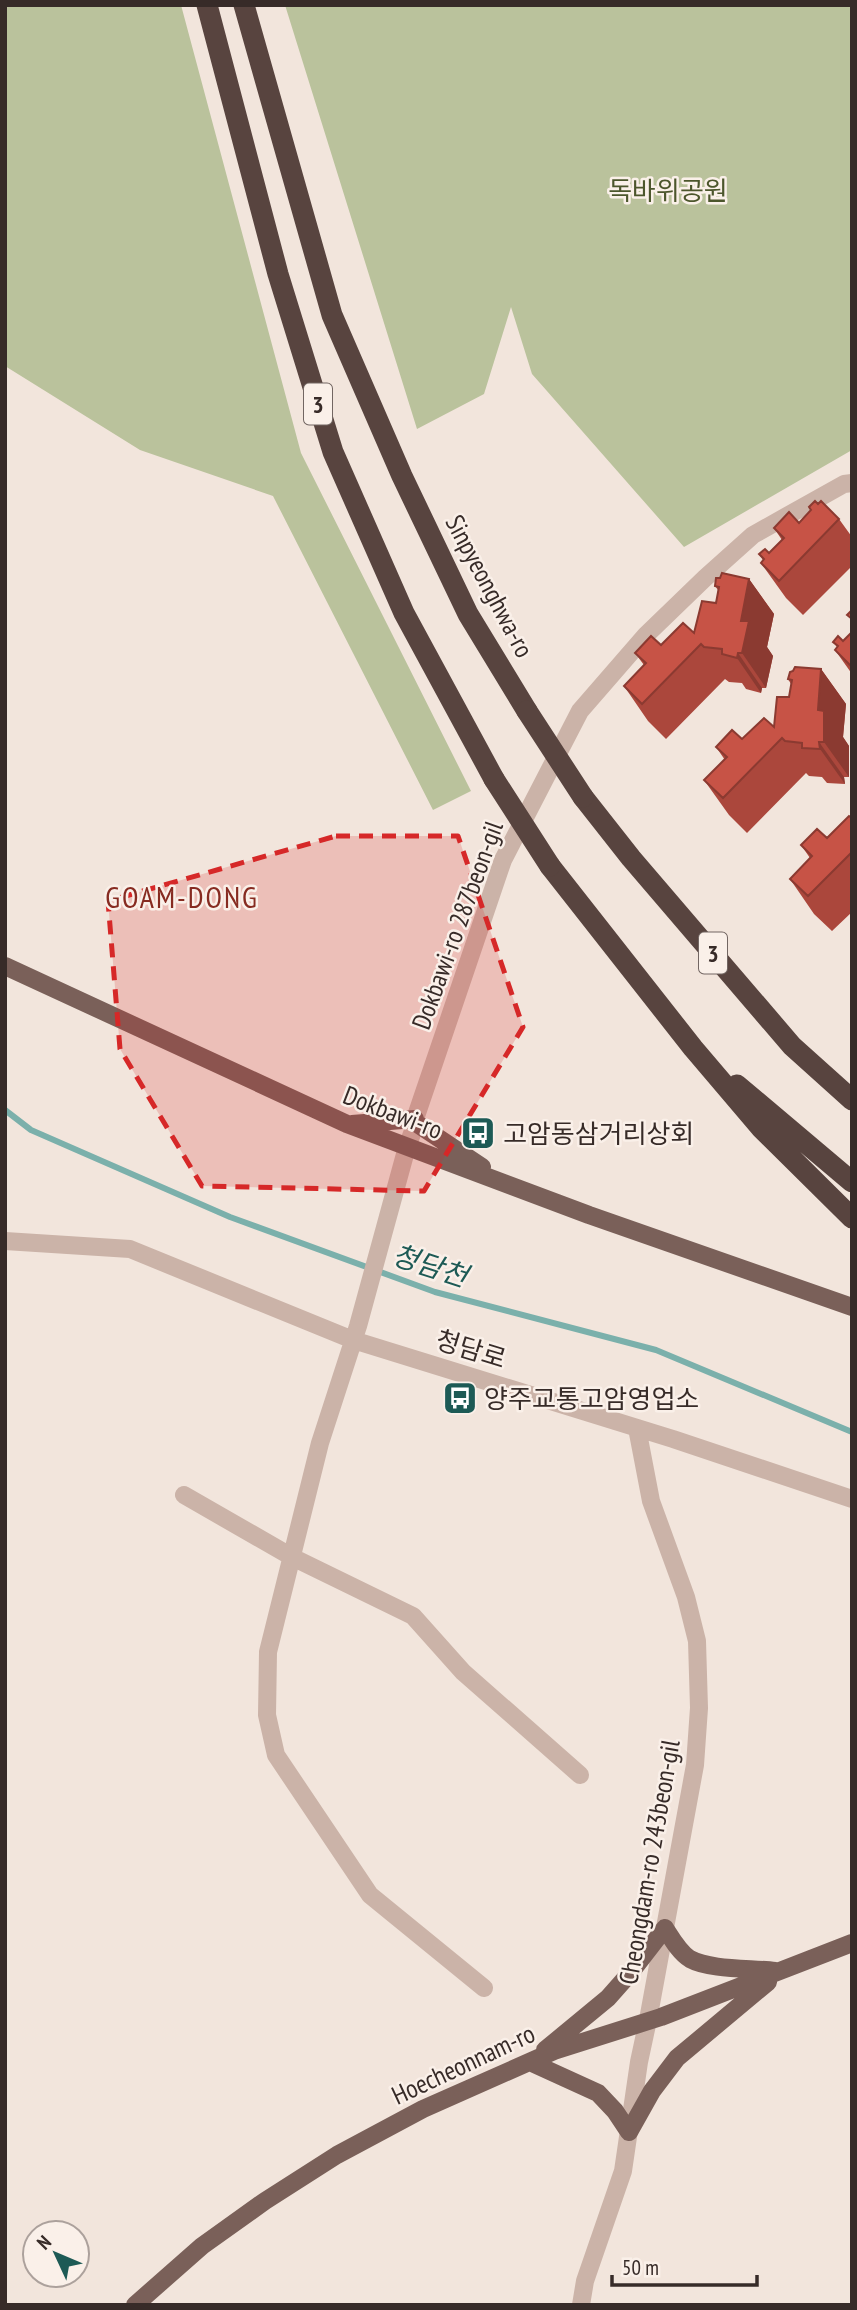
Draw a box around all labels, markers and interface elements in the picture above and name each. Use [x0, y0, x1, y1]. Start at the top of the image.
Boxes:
park label: 독바위공원 [608, 174, 728, 207]
road number: 3 [304, 384, 332, 424]
street label: Sinpyeonghwa-ro [439, 509, 541, 663]
street label: Dokbawi-ro 287beon-gil [404, 816, 510, 1034]
district label: GOAM-DONG [105, 877, 259, 916]
road number: 3 [699, 932, 727, 973]
street label: Dokbawi-ro [339, 1078, 447, 1146]
bus stop icon: 고암동삼거리상회 [459, 1114, 497, 1152]
place label: 고암동삼거리상회 [503, 1117, 694, 1150]
water label: 청담천 [388, 1235, 476, 1296]
street label: 청담로 [432, 1323, 510, 1375]
bus stop icon: 양주교통고암영업소 [441, 1379, 479, 1417]
place label: 양주교통고암영업소 [484, 1382, 699, 1415]
street label: Cheongdam-ro 243beon-gil [611, 1737, 687, 1987]
street label: Hoecheonnam-ro [386, 2016, 540, 2112]
north arrow [21, 2219, 91, 2289]
text: N [32, 2230, 56, 2254]
scale bar [612, 2244, 757, 2288]
text: 50 m [622, 2254, 659, 2281]

